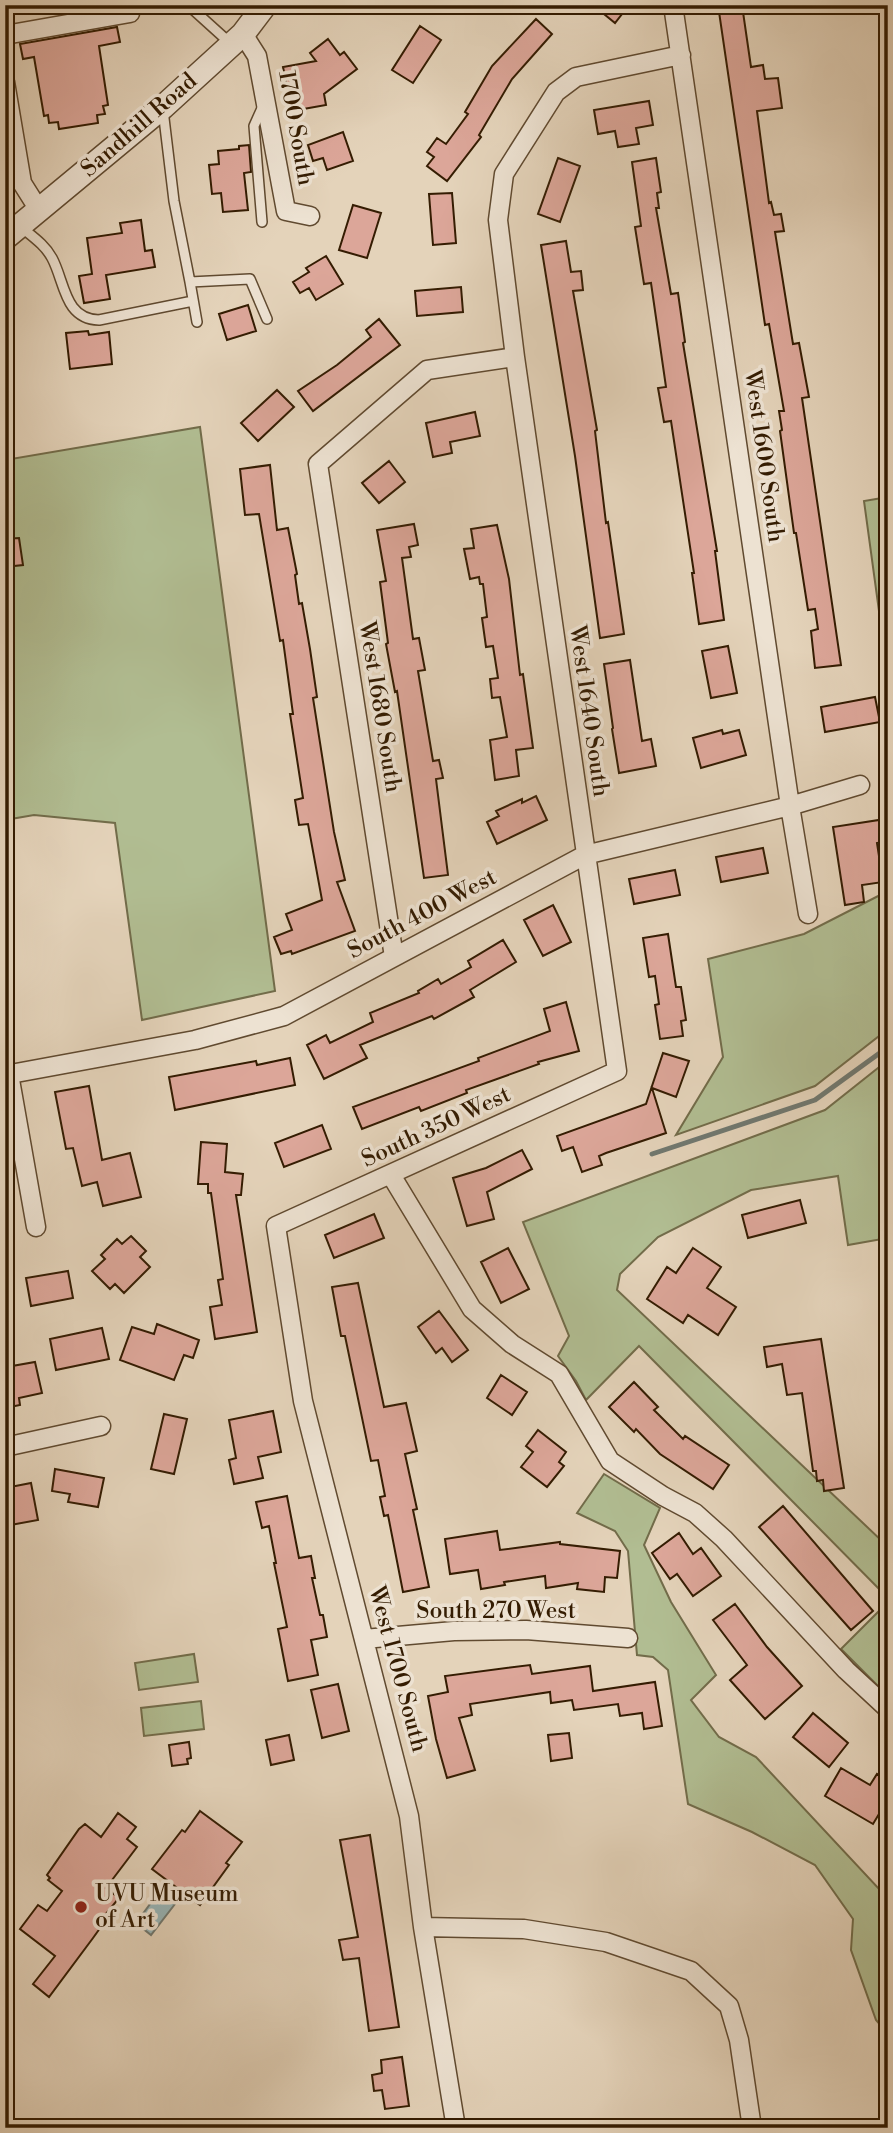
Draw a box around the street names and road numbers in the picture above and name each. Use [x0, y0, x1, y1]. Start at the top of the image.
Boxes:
street label: Sandhill Road [75, 67, 203, 183]
street label: 1700 South [272, 68, 320, 188]
street label: West 1600 South [738, 367, 790, 544]
street label: West 1680 South [353, 619, 407, 795]
street label: West 1640 South [563, 623, 615, 799]
street label: South 400 West [343, 863, 501, 965]
street label: South 350 West [357, 1080, 515, 1174]
street label: West 1700 South [362, 1582, 434, 1755]
street label: South 270 West [416, 1597, 576, 1625]

